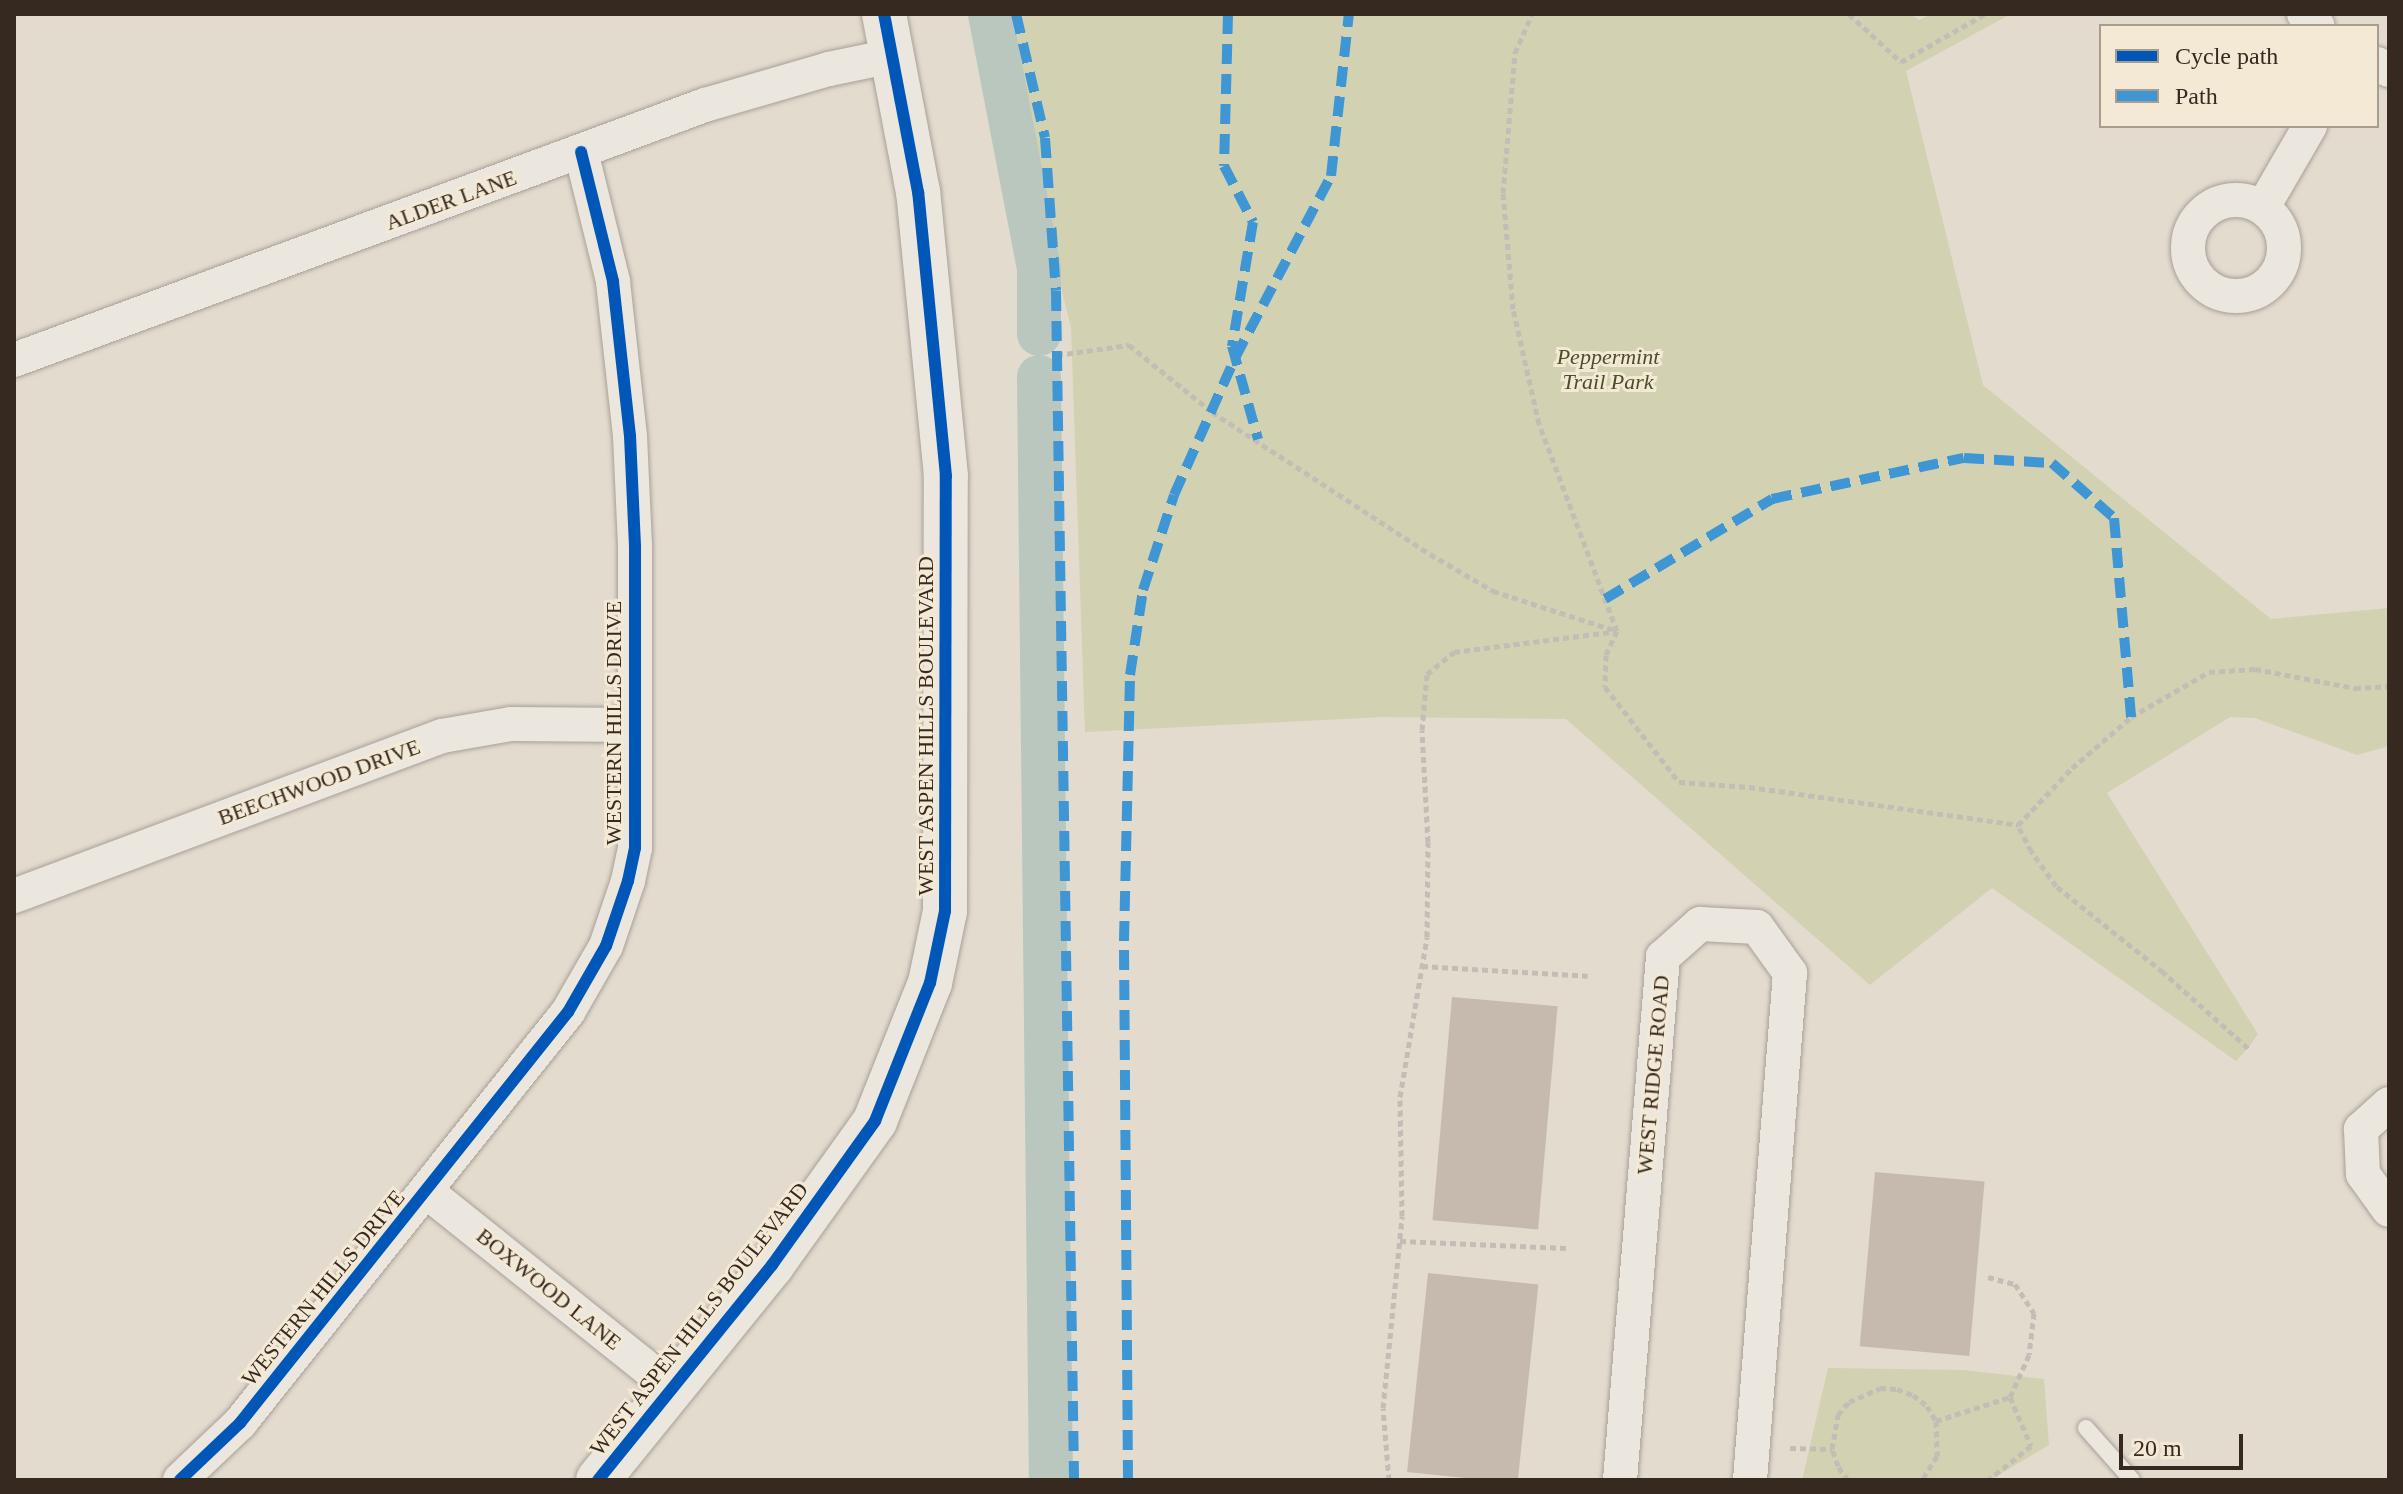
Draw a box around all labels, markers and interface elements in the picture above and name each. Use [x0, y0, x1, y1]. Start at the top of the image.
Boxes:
legend [2099, 24, 2379, 128]
text: Cycle path [2175, 43, 2278, 69]
text: Path [2175, 83, 2218, 109]
street label: ALDER LANE [382, 164, 520, 236]
park label: Peppermint Trail Park [1557, 343, 1659, 394]
street label: WEST ASPEN HILLS BOULEVARD [913, 555, 939, 897]
street label: WESTERN HILLS DRIVE [601, 601, 627, 845]
street label: BEECHWOOD DRIVE [214, 733, 424, 831]
street label: WEST RIDGE ROAD [1631, 974, 1675, 1176]
street label: WEST ASPEN HILLS BOULEVARD [584, 1176, 814, 1462]
street label: WESTERN HILLS DRIVE [236, 1185, 410, 1391]
street label: BOXWOOD LANE [471, 1222, 627, 1356]
scale bar [2123, 1418, 2247, 1468]
text: 20 m [2133, 1435, 2182, 1461]

